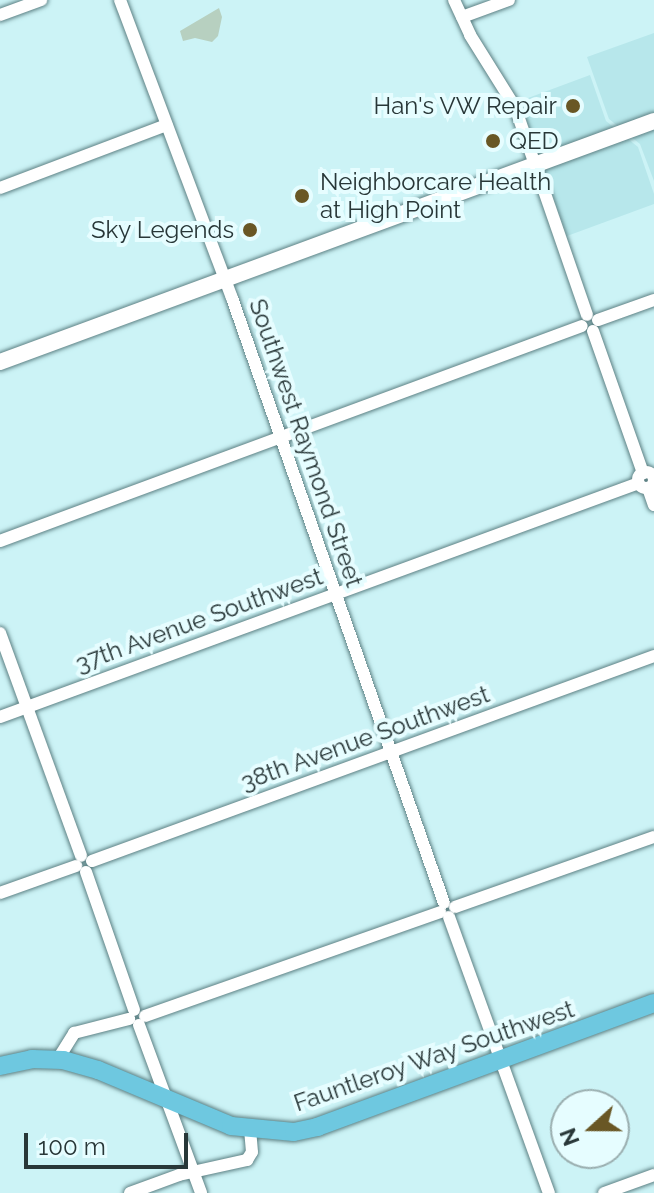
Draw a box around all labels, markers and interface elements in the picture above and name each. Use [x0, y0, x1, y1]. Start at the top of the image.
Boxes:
place label: Han's VW Repair [372, 92, 557, 120]
marker: Han's VW Repair [564, 97, 582, 115]
place label: QED [509, 127, 559, 155]
marker: QED [484, 132, 502, 150]
place label: Neighborcare Health at High Point [320, 168, 551, 224]
marker: Neighborcare Health at High Point [291, 185, 313, 207]
place label: Sky Legends [90, 216, 234, 244]
marker: Sky Legends [241, 221, 259, 239]
street label: Southwest Raymond Street [243, 295, 369, 591]
street label: 37th Avenue Southwest [71, 562, 327, 678]
street label: 38th Avenue Southwest [236, 679, 494, 797]
street label: Fauntleroy Way Southwest [289, 994, 579, 1118]
north arrow [550, 1089, 630, 1169]
scale bar [28, 1117, 192, 1167]
text: N [554, 1124, 585, 1149]
text: 100 m [38, 1132, 106, 1161]

